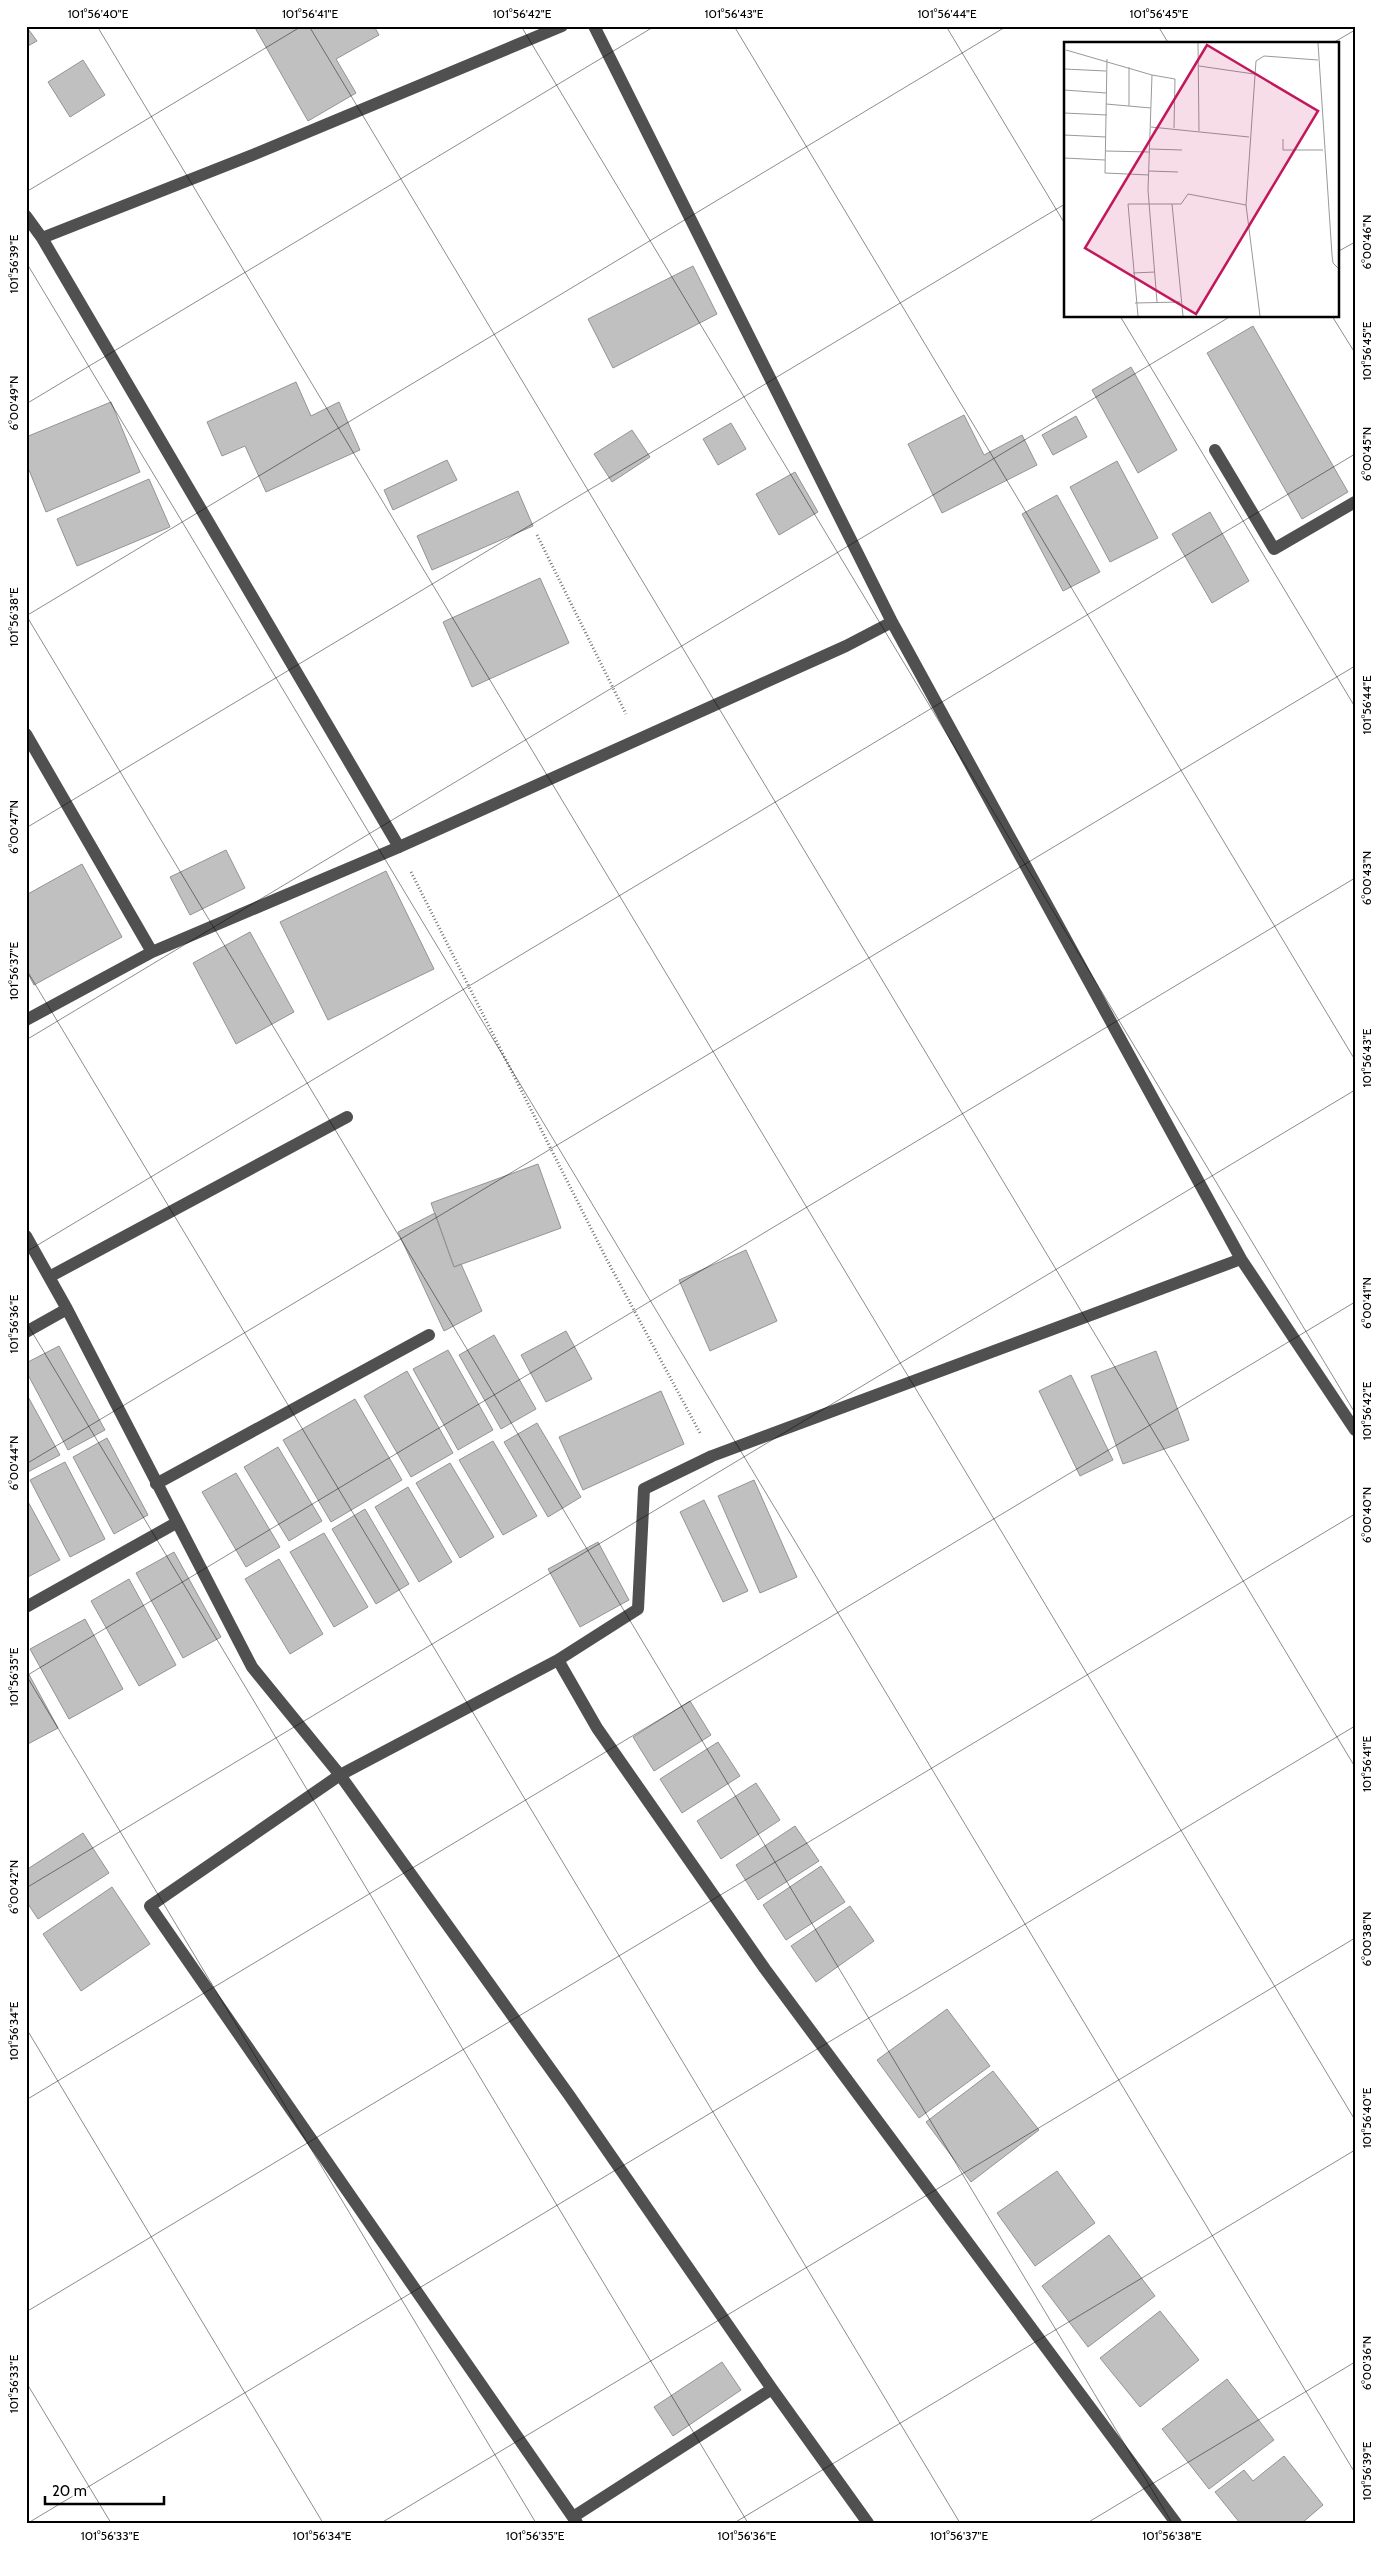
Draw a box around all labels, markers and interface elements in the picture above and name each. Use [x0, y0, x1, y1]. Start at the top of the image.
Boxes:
text: 101°56'40"E [68, 6, 129, 21]
text: 101°56'41"E [282, 6, 338, 21]
text: 101°56'42"E [493, 6, 552, 21]
text: 101°56'43"E [705, 6, 764, 21]
text: 101°56'44"E [917, 6, 977, 21]
text: 101°56'45"E [1130, 6, 1189, 21]
inset map [1064, 42, 1338, 318]
text: 6°00'46"N [1359, 215, 1374, 269]
text: 101°56'39"E [6, 234, 21, 293]
text: 101°56'45"E [1359, 321, 1374, 380]
text: 6°00'49"N [6, 376, 21, 430]
text: 6°00'45"N [1359, 427, 1374, 481]
text: 101°56'38"E [6, 587, 21, 647]
text: 101°56'44"E [1359, 675, 1374, 735]
text: 6°00'47"N [6, 800, 21, 854]
text: 6°00'43"N [1359, 851, 1374, 905]
text: 101°56'37"E [6, 942, 21, 1000]
text: 101°56'43"E [1359, 1028, 1374, 1087]
text: 6°00'41"N [1359, 1277, 1374, 1329]
text: 101°56'36"E [6, 1294, 21, 1353]
text: 101°56'42"E [1359, 1381, 1374, 1440]
text: 6°00'44"N [6, 1436, 21, 1490]
text: 6°00'40"N [1359, 1487, 1374, 1543]
text: 101°56'35"E [6, 1647, 21, 1706]
text: 101°56'41"E [1359, 1736, 1374, 1792]
text: 6°00'42"N [6, 1860, 21, 1914]
text: 6°00'38"N [1359, 1911, 1374, 1967]
text: 101°56'34"E [6, 2001, 21, 2060]
text: 101°56'40"E [1359, 2087, 1374, 2148]
text: 6°00'36"N [1359, 2336, 1374, 2390]
text: 101°56'33"E [6, 2354, 21, 2413]
text: 101°56'39"E [1359, 2441, 1374, 2500]
scale bar [45, 2474, 164, 2506]
text: 20 m [52, 2482, 87, 2500]
text: 101°56'33"E [81, 2528, 140, 2543]
text: 101°56'34"E [293, 2528, 352, 2543]
text: 101°56'35"E [506, 2528, 565, 2543]
text: 101°56'36"E [718, 2528, 777, 2543]
text: 101°56'37"E [930, 2528, 988, 2543]
text: 101°56'38"E [1142, 2528, 1202, 2543]

